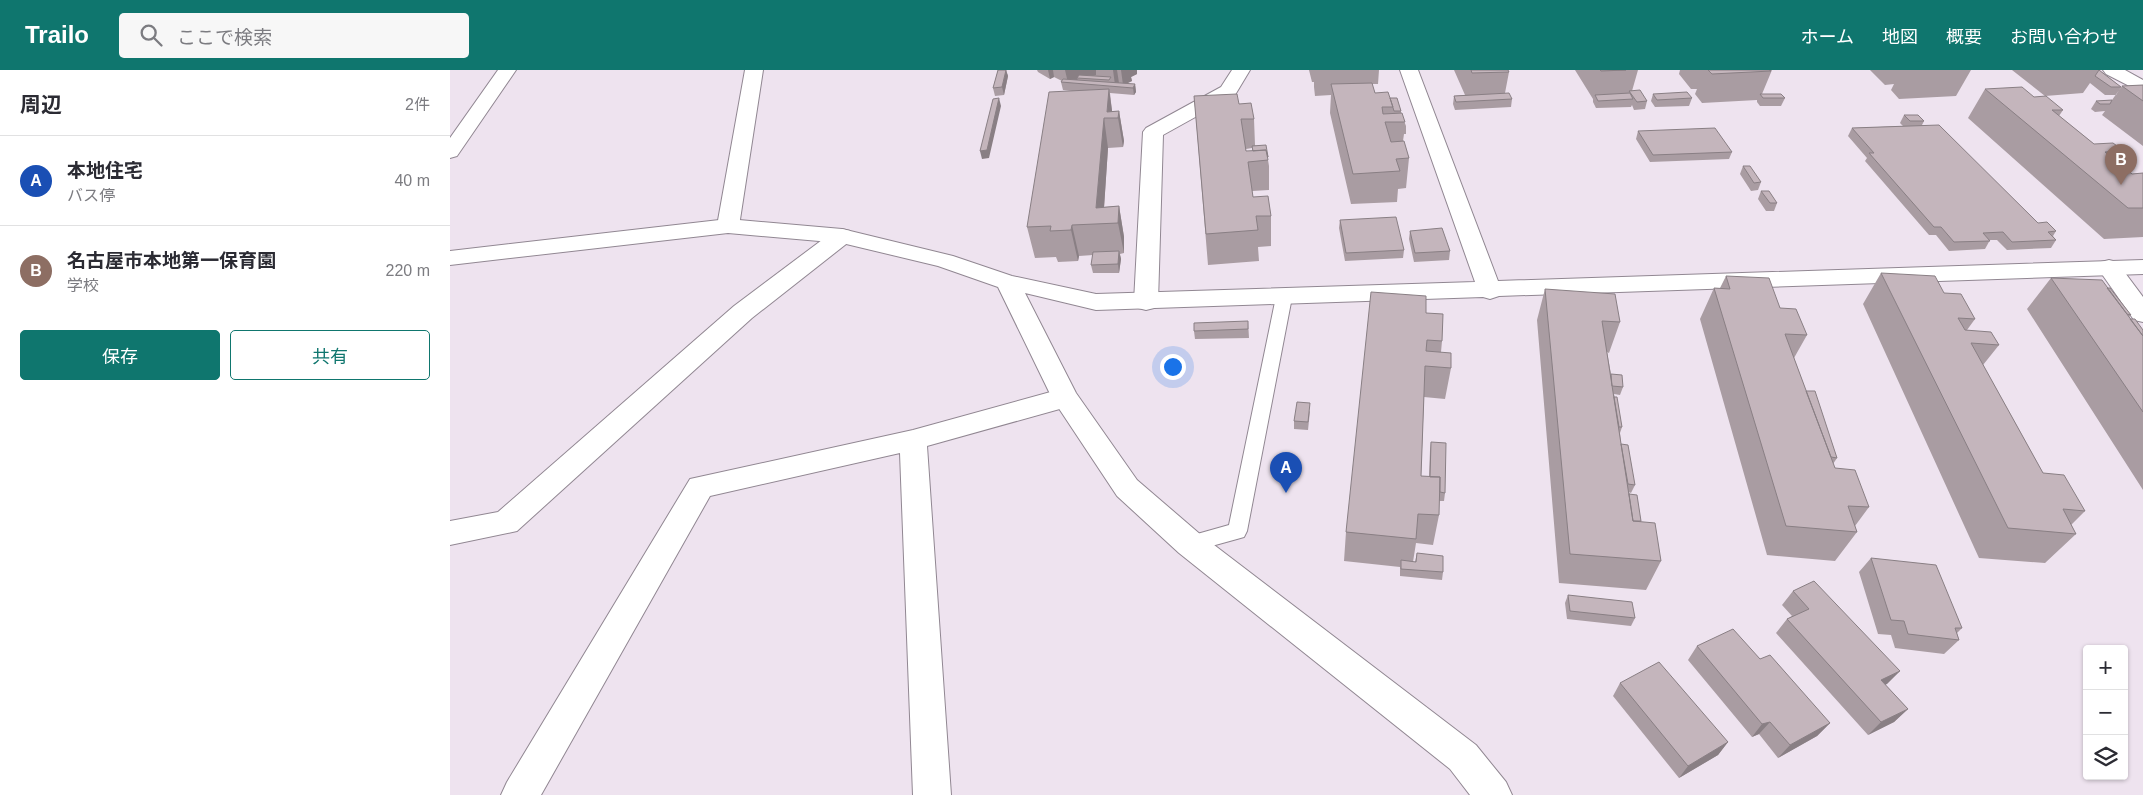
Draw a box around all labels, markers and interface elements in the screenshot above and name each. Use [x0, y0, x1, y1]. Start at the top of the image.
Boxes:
search box [119, 13, 469, 58]
text: Trailo [25, 21, 89, 48]
icon: search [137, 21, 165, 49]
text: ここで検索 [177, 27, 272, 48]
text: ホーム [1801, 27, 1854, 47]
text: 地図 [1882, 27, 1918, 47]
text: 概要 [1946, 27, 1982, 47]
text: お問い合わせ [2010, 27, 2118, 47]
text: 周辺 [20, 93, 62, 116]
text: 2件 [405, 96, 430, 113]
pin: B [2105, 144, 2137, 185]
text: 本地住宅 [67, 160, 143, 181]
text: A [30, 172, 42, 189]
text: 40 m [394, 172, 430, 189]
text: バス停 [67, 187, 115, 204]
text: 名古屋市本地第一保育園 [67, 250, 276, 271]
text: B [30, 262, 42, 279]
text: 220 m [386, 262, 430, 279]
text: 学校 [67, 277, 99, 294]
button: 保存 [20, 330, 220, 380]
button: 共有 [230, 330, 430, 380]
your location [1160, 354, 1186, 380]
pin: A [1270, 452, 1302, 493]
map controls [2083, 645, 2128, 780]
button: + [2083, 645, 2128, 690]
button: − [2083, 690, 2128, 735]
button: layers [2083, 735, 2128, 780]

